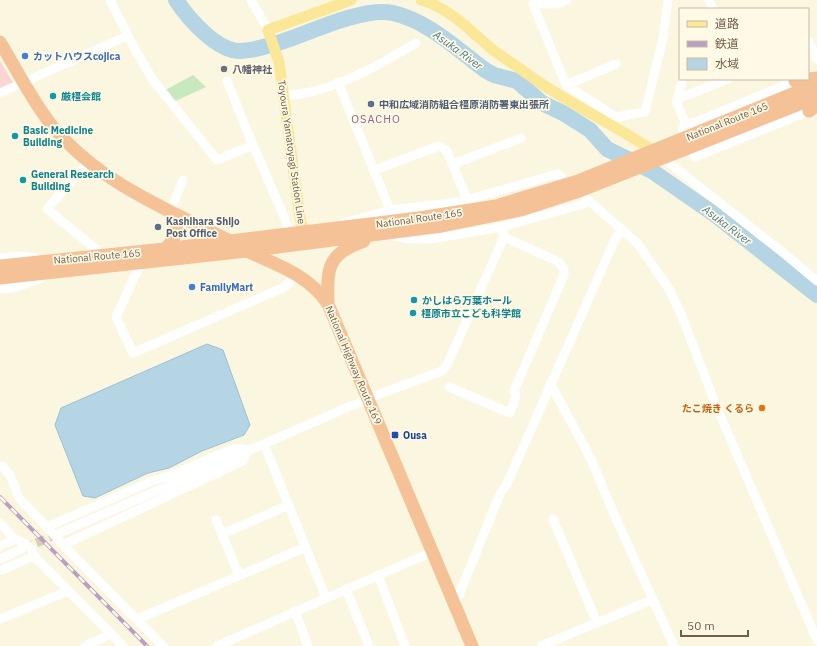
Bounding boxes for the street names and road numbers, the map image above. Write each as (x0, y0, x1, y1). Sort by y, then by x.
street label: Toyoura Yamatoyagi Station Line (275, 79, 308, 225)
street label: National Route 165 (684, 99, 770, 144)
street label: National Route 165 (375, 206, 463, 231)
street label: National Route 165 (53, 246, 141, 267)
street label: National Highway Route 169 (323, 304, 384, 427)

